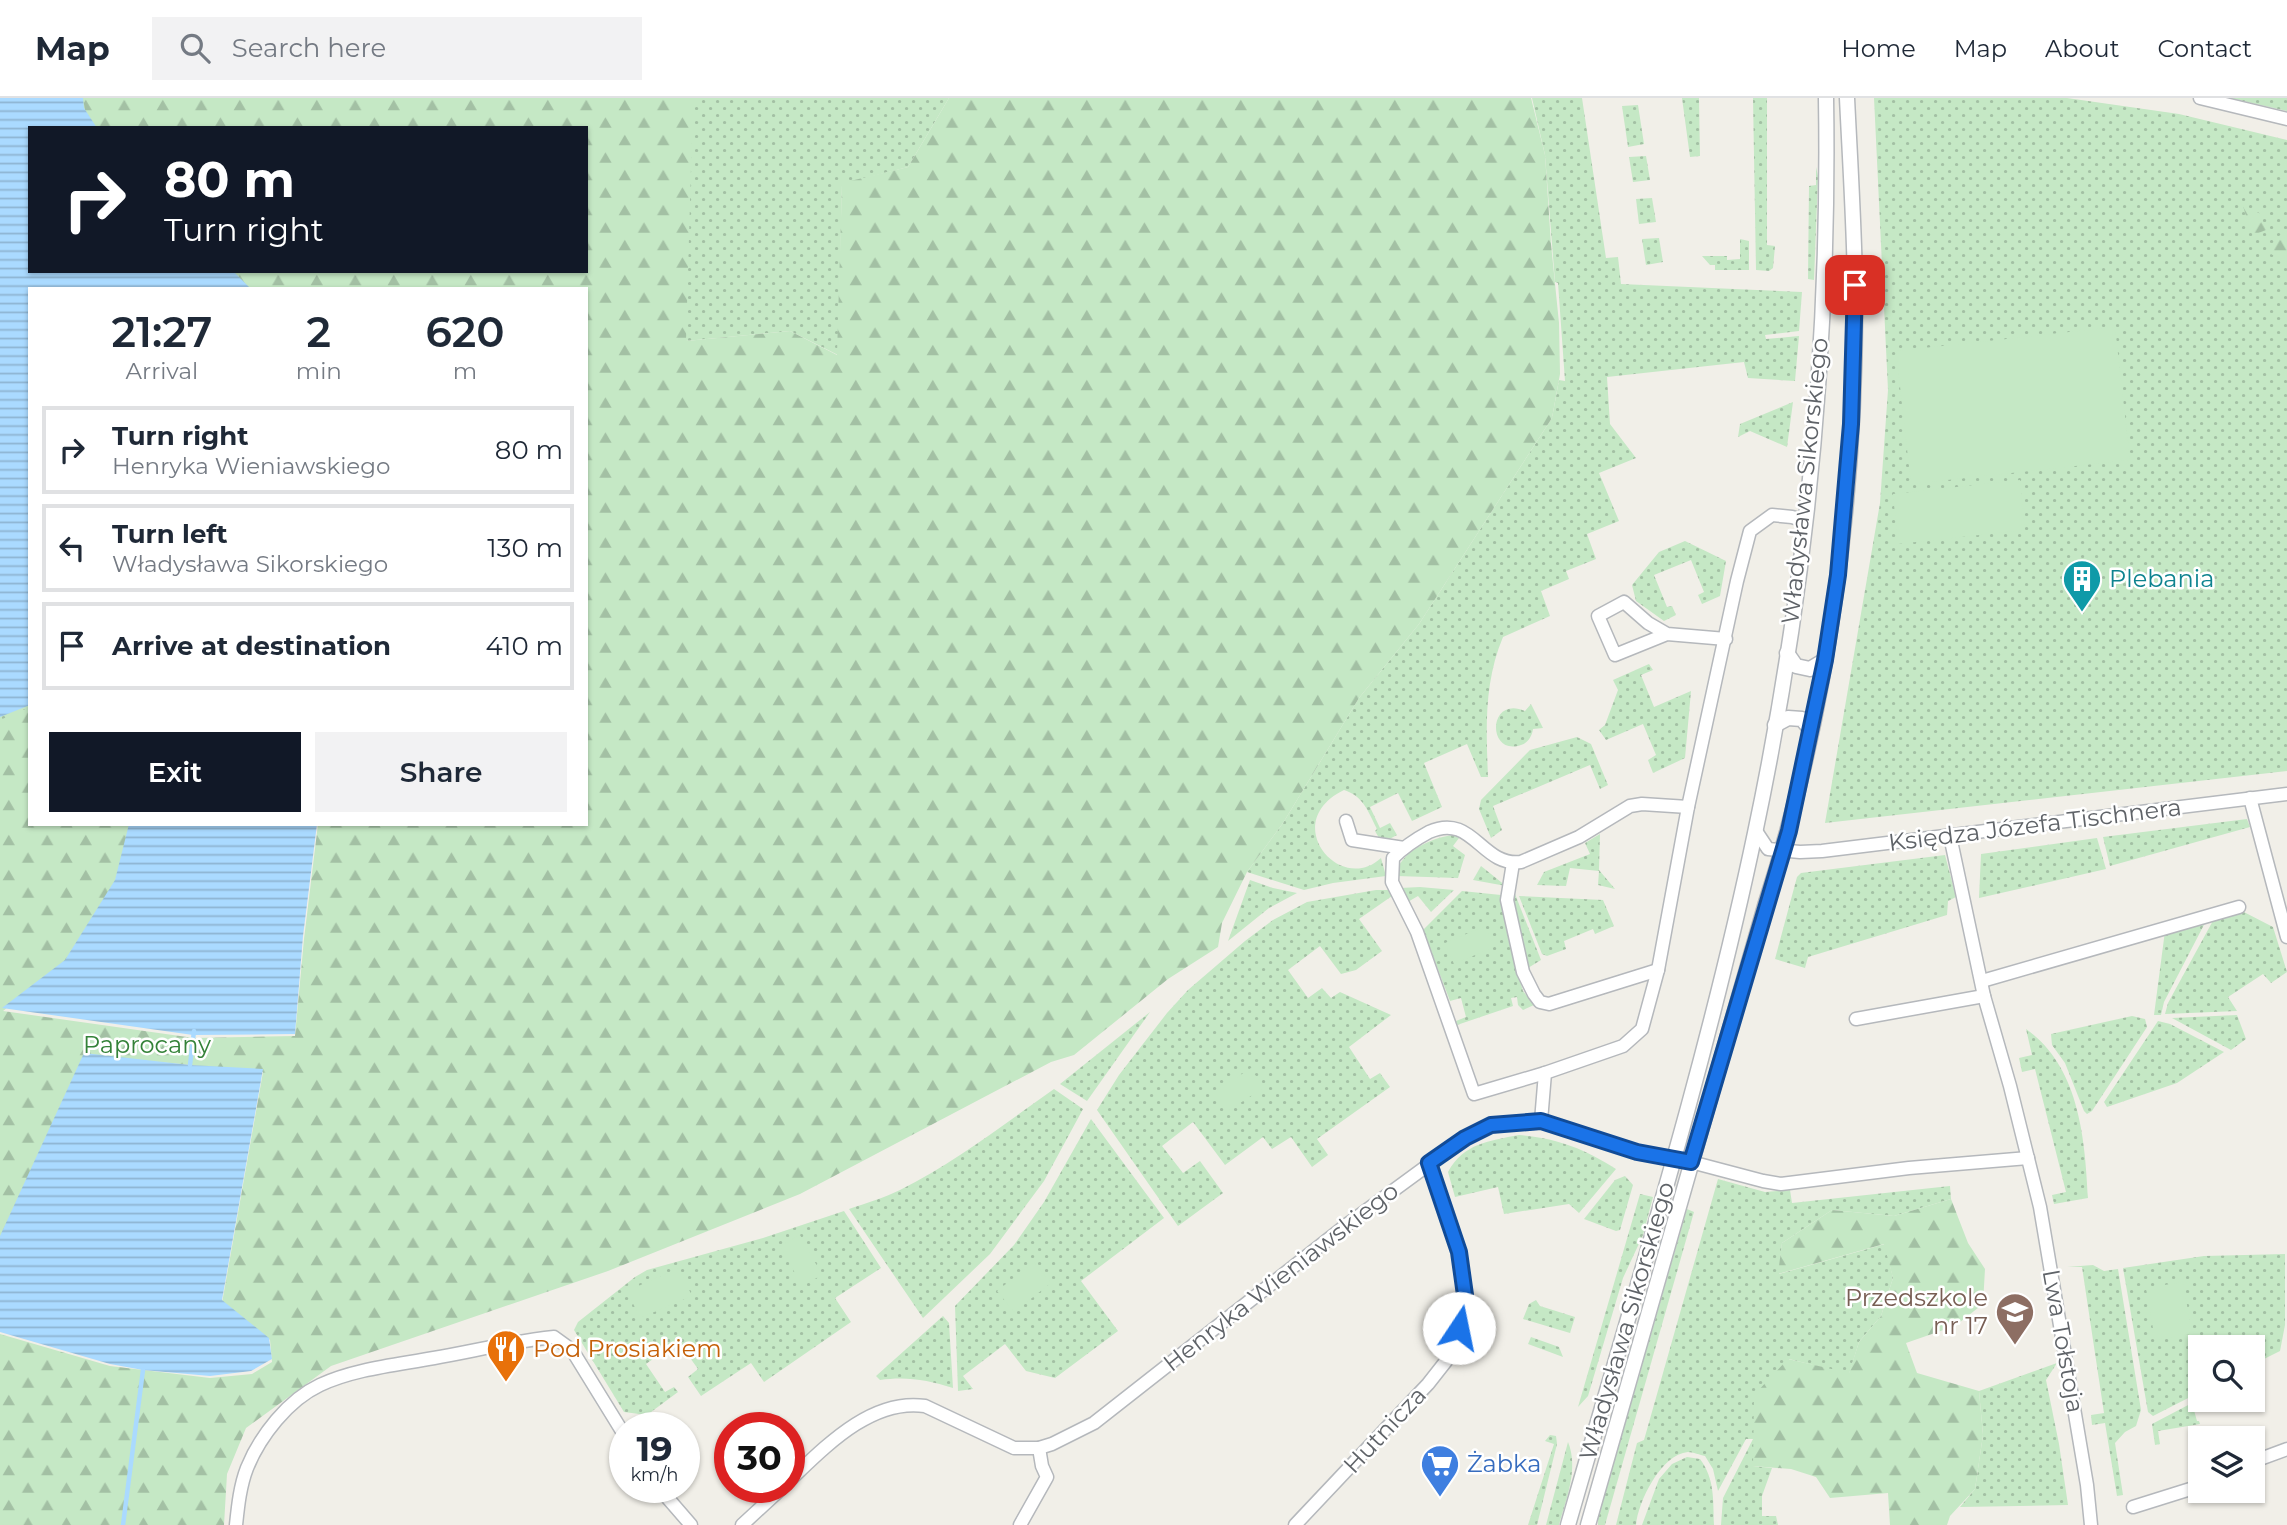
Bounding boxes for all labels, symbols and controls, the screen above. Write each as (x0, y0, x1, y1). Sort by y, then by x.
search box (152, 17, 642, 80)
text: Map (35, 28, 110, 68)
icon: search (176, 29, 214, 67)
text: Search here (232, 32, 386, 64)
text: Home (1841, 34, 1916, 63)
text: Map (1954, 34, 2007, 63)
text: About (2045, 34, 2119, 63)
text: Contact (2157, 34, 2252, 63)
text: 80 m (164, 150, 295, 209)
icon: right (49, 154, 140, 245)
text: Turn right (164, 210, 324, 249)
pin (1825, 255, 1885, 315)
icon: arrive (1836, 266, 1874, 304)
text: 21:27 (112, 306, 212, 358)
text: 2 (307, 306, 331, 358)
text: 620 (425, 306, 504, 358)
street label: Władysława Sikorskiego (1775, 336, 1834, 626)
text: Arrival (126, 357, 198, 385)
text: min (296, 357, 342, 385)
text: m (453, 357, 477, 385)
text: Turn right (112, 420, 248, 452)
icon: right (53, 431, 91, 469)
text: 80 m (495, 434, 563, 466)
text: Henryka Wieniawskiego (112, 452, 390, 480)
text: Turn left (112, 518, 228, 550)
icon: left (53, 529, 91, 567)
text: 130 m (487, 532, 563, 564)
text: Władysława Sikorskiego (112, 550, 388, 578)
building icon: Plebania (2061, 558, 2103, 613)
place label: Plebania (2109, 564, 2214, 593)
icon: arrive (53, 627, 91, 665)
text: Arrive at destination (112, 630, 391, 662)
text: 410 m (485, 630, 563, 662)
button: Exit (49, 732, 301, 812)
button: Share (315, 732, 567, 812)
street label: Księdza Józefa Tischnera (1887, 792, 2183, 857)
park label: Paprocany (83, 1030, 211, 1059)
street label: Henryka Wieniawskiego (1157, 1176, 1404, 1377)
street label: Władysława Sikorskiego (1573, 1178, 1680, 1463)
street label: Lwa Tołstoja (2037, 1267, 2090, 1415)
place label: Przedszkole nr 17 (1845, 1283, 1988, 1340)
position arrow (1422, 1291, 1496, 1365)
school or university icon: Przedszkole nr 17 (1994, 1291, 2036, 1346)
restaurant icon: Pod Prosiakiem (485, 1328, 527, 1383)
place label: Pod Prosiakiem (533, 1334, 722, 1363)
map controls (2188, 1335, 2265, 1503)
button: search (2188, 1335, 2265, 1412)
street label: Hutnicza (1337, 1380, 1432, 1479)
speed limit sign: 30 (714, 1412, 805, 1503)
button: layers (2188, 1426, 2265, 1503)
text: 19 (636, 1427, 673, 1470)
supermarket icon: Żabka (1419, 1443, 1461, 1498)
place label: Żabka (1467, 1449, 1541, 1478)
text: km/h (630, 1464, 679, 1486)

